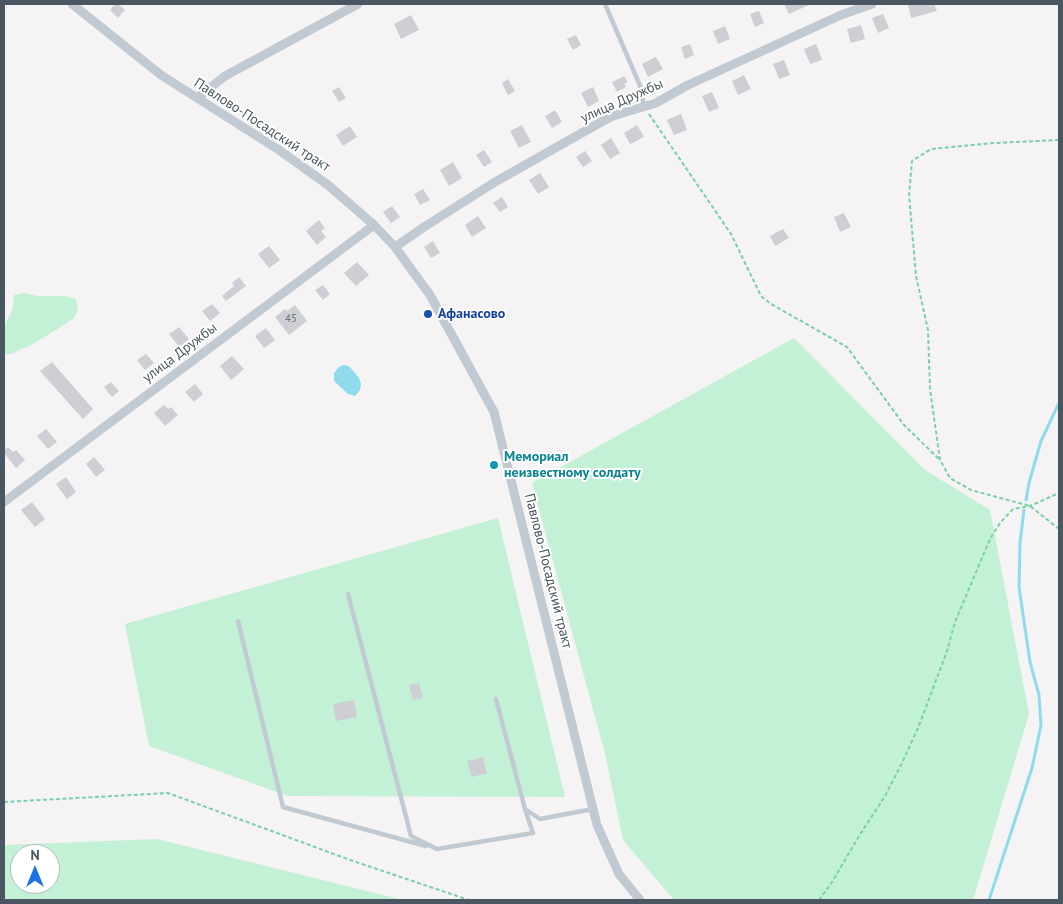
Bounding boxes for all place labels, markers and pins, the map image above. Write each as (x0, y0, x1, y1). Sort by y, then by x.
place label: Афанасово (438, 306, 505, 322)
marker: Афанасово (422, 308, 434, 320)
place label: Мемориал неизвестному солдату (504, 449, 641, 482)
marker: Мемориал неизвестному солдату (488, 459, 500, 471)

